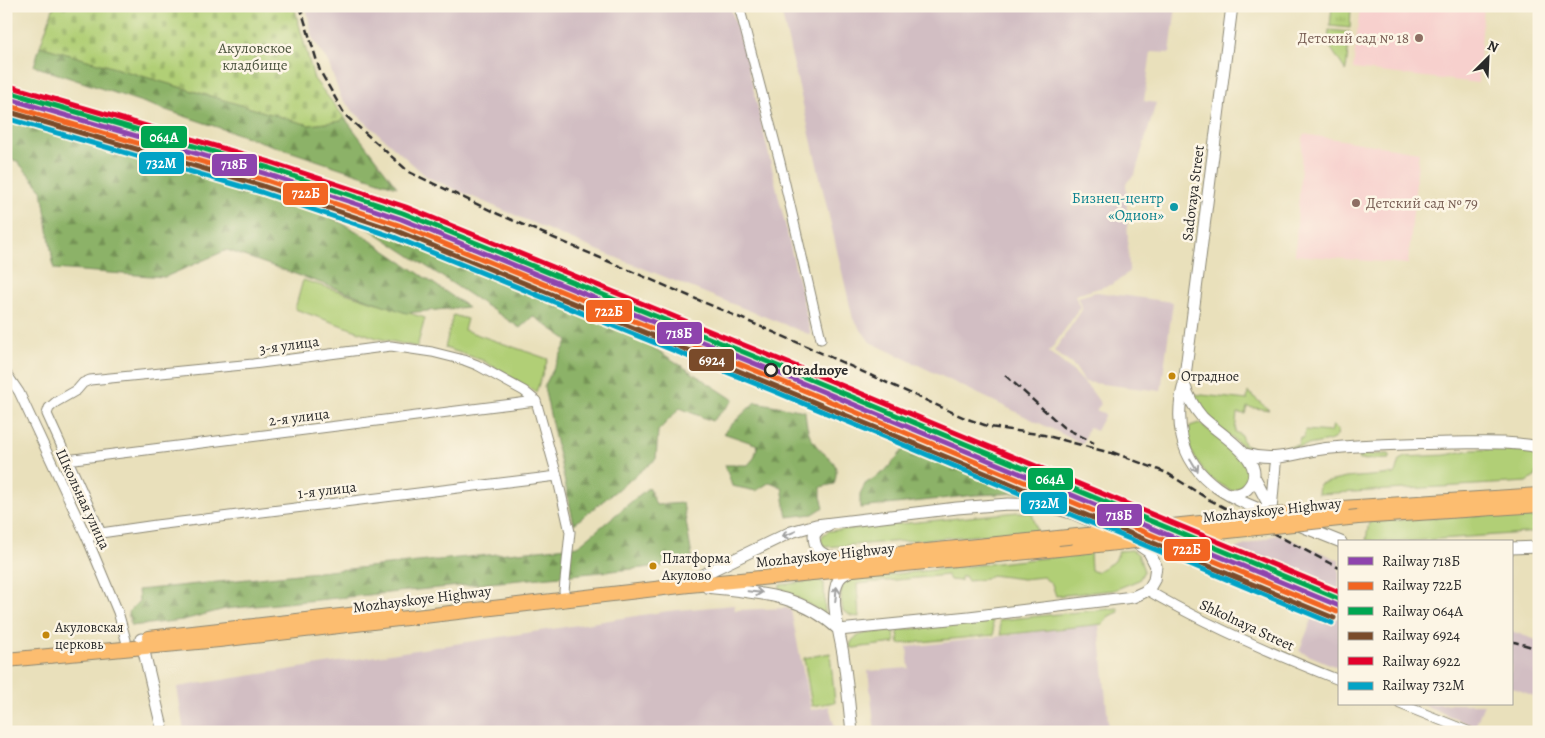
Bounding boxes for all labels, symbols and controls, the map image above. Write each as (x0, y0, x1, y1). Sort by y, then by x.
place label: Детский сад № 18 (1298, 28, 1409, 48)
marker: Детский сад № 18 (1413, 32, 1425, 44)
north arrow (1462, 32, 1512, 82)
text: N (1485, 36, 1502, 57)
park label: Акуловское кладбище (217, 38, 292, 75)
line badge: 064А (140, 125, 188, 149)
text: 064А (150, 128, 179, 147)
street label: Sadovaya Street (1177, 144, 1209, 242)
line badge: 732М (138, 151, 185, 175)
line badge: 718Б (211, 153, 258, 177)
text: 732М (146, 154, 176, 173)
text: 718Б (221, 155, 247, 174)
line badge: 722Б (282, 182, 329, 206)
text: 722Б (292, 184, 320, 203)
place label: Бизнец-центр «Одион» (1072, 188, 1165, 225)
place label: Детский сад № 79 (1366, 193, 1478, 213)
marker: Детский сад № 79 (1350, 197, 1362, 209)
marker: Бизнец-центр «Одион» (1168, 201, 1180, 213)
line badge: 722Б (585, 299, 633, 323)
text: 722Б (595, 302, 623, 321)
line badge: 718Б (656, 321, 703, 345)
text: 718Б (666, 324, 692, 343)
street label: 3-я улица (258, 331, 320, 359)
line badge: 6924 (688, 348, 735, 372)
text: 6924 (699, 351, 726, 370)
place label: Otradnoye (782, 360, 848, 380)
marker: Otradnoye (764, 363, 778, 377)
place label: Отрадное (1181, 367, 1239, 386)
marker: Отрадное (1167, 371, 1177, 381)
street label: 2-я улица (267, 403, 331, 431)
street label: Школьная улица (51, 445, 115, 553)
one-way arrow (1189, 457, 1199, 471)
line badge: 064А (1027, 467, 1074, 491)
text: 064А (1036, 470, 1065, 489)
street label: 1-я улица (296, 476, 358, 504)
line badge: 732М (1020, 491, 1068, 515)
street label: Mozhayskoye Highway (1202, 493, 1343, 527)
text: 732М (1029, 494, 1059, 513)
line badge: 718Б (1096, 503, 1143, 527)
text: 718Б (1106, 506, 1132, 525)
one-way arrow (782, 529, 797, 539)
street label: Mozhayskoye Highway (755, 538, 896, 572)
line badge: 722Б (1163, 538, 1211, 562)
text: 722Б (1173, 540, 1201, 559)
legend (1338, 540, 1512, 706)
place label: Платформа Акулово (661, 549, 731, 585)
text: Railway 718Б (1382, 551, 1460, 571)
marker: Платформа Акулово (648, 561, 658, 571)
text: Railway 722Б (1382, 575, 1462, 595)
street label: Mozhayskoye Highway (352, 581, 493, 617)
one-way arrow (831, 586, 841, 602)
one-way arrow (747, 587, 763, 597)
street label: Shkolnaya Street (1196, 594, 1298, 656)
text: Railway 064А (1382, 601, 1463, 621)
place label: Акуловская церковь (54, 618, 124, 654)
text: Railway 6924 (1382, 625, 1460, 645)
marker: Акуловская церковь (41, 630, 51, 640)
text: Railway 6922 (1382, 651, 1460, 671)
text: Railway 732М (1382, 675, 1465, 695)

